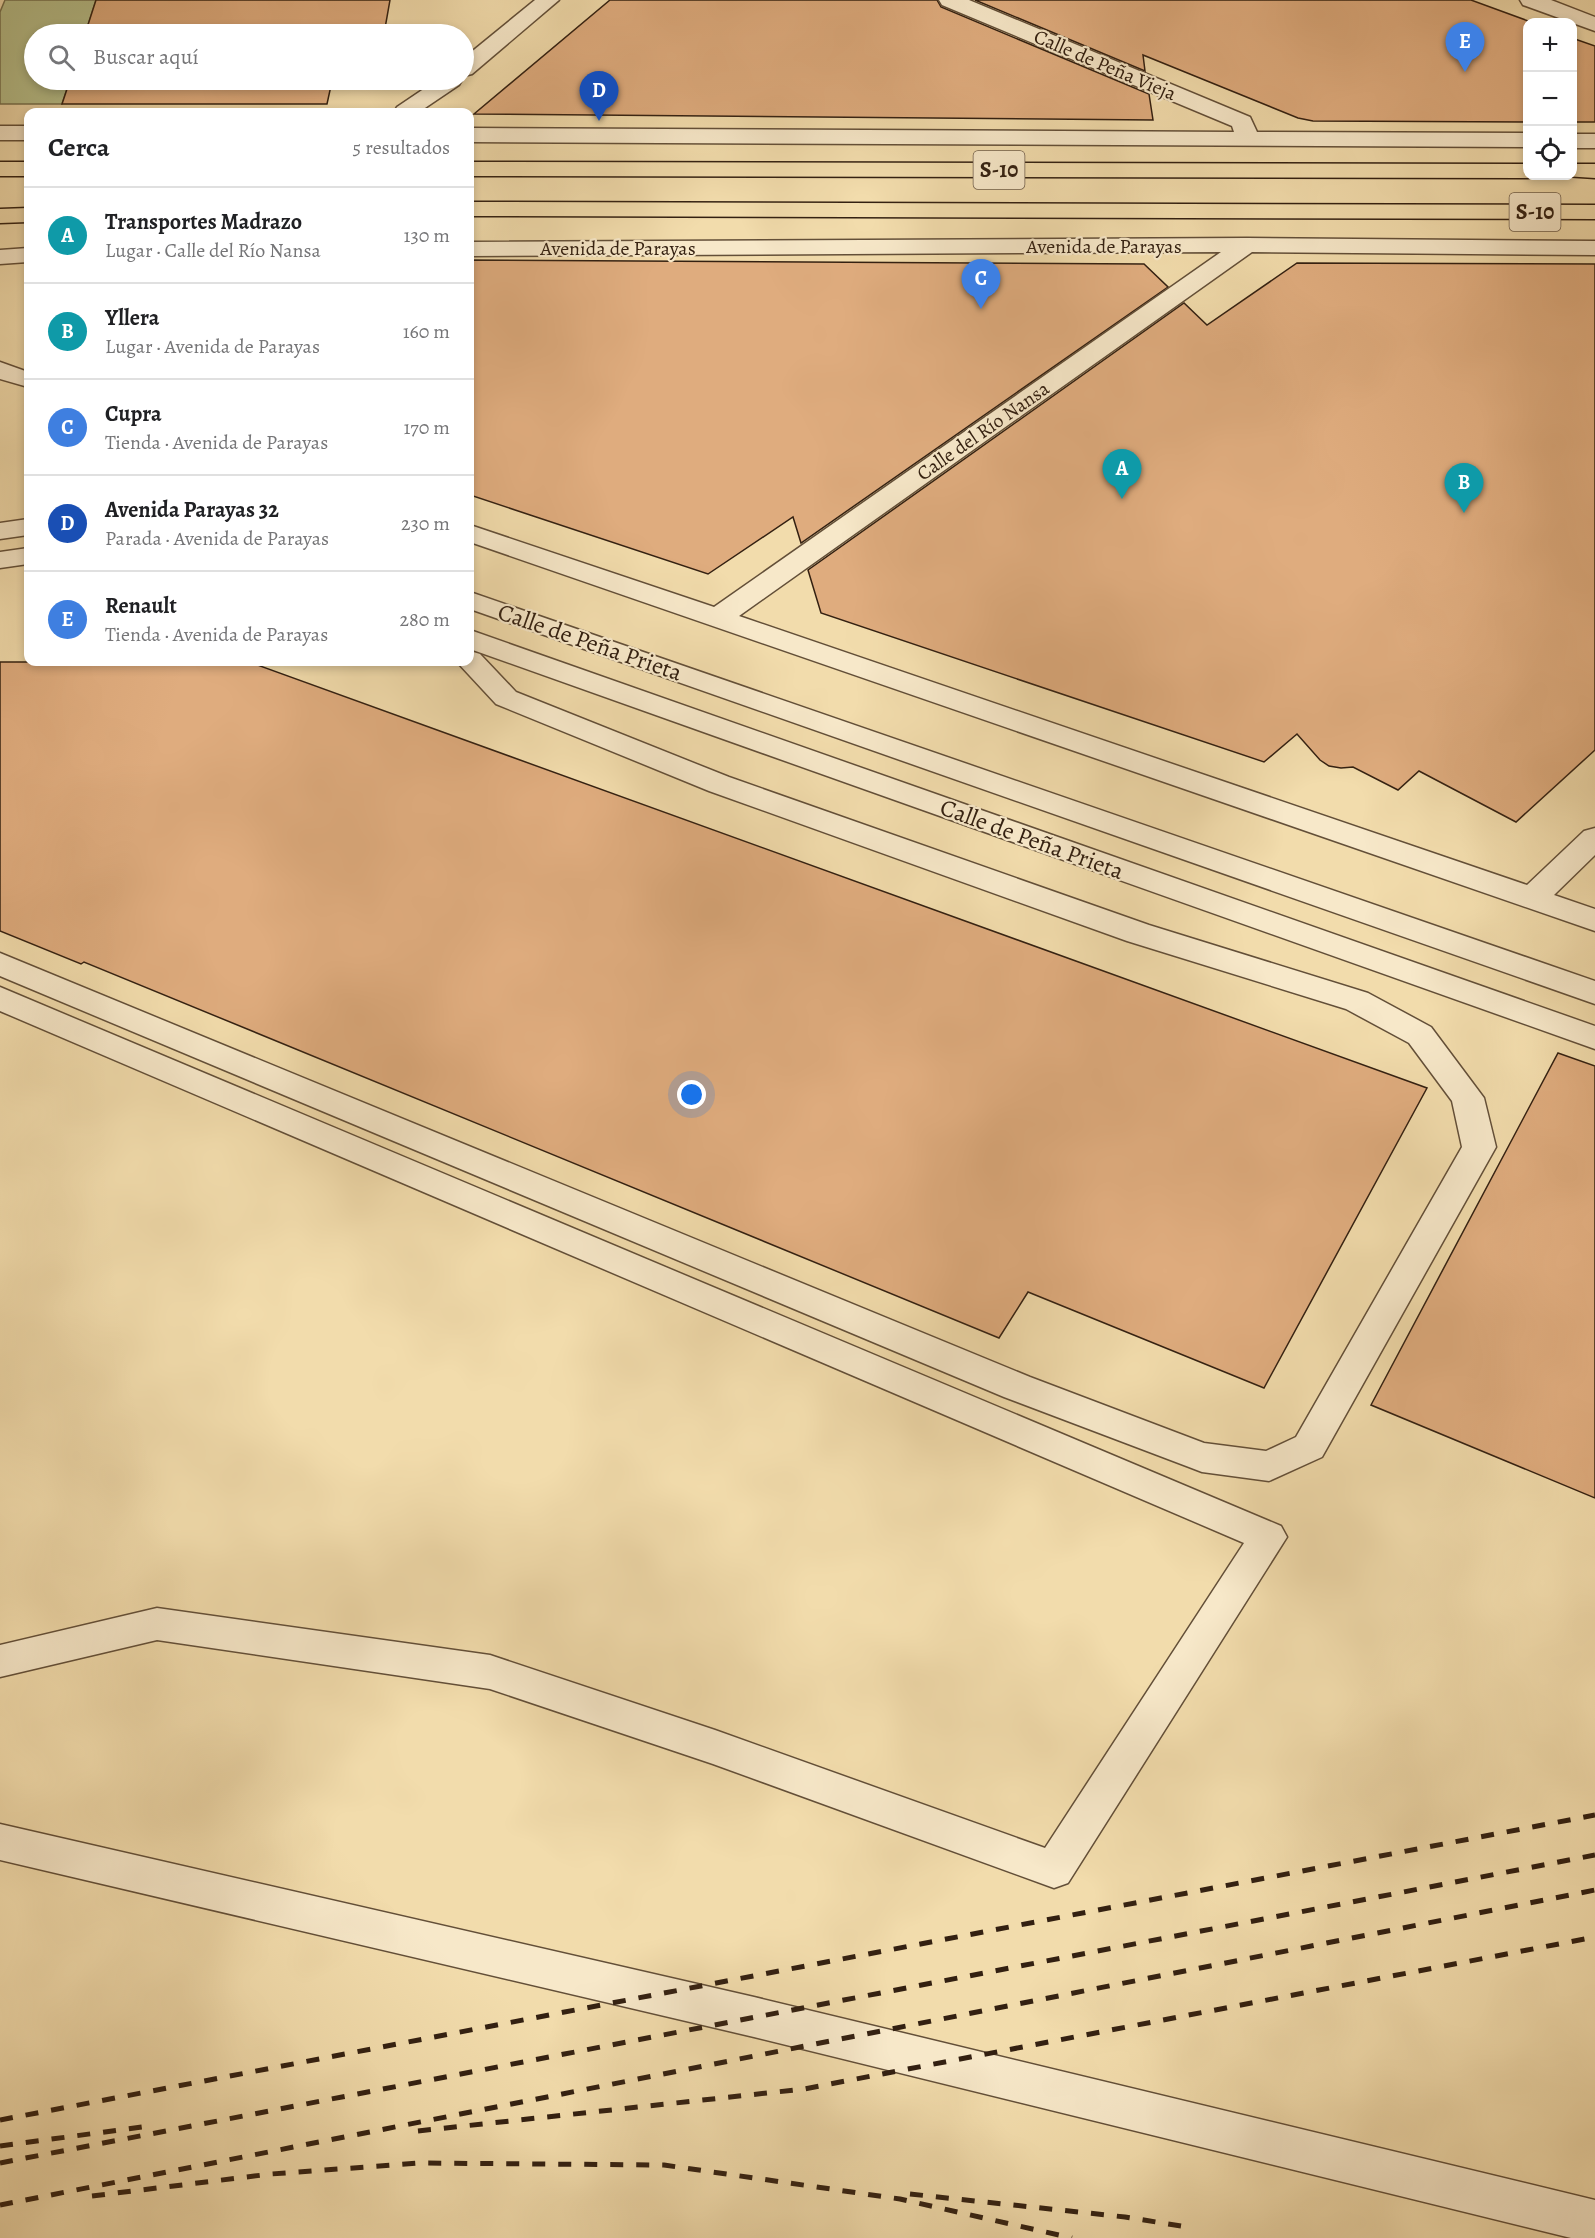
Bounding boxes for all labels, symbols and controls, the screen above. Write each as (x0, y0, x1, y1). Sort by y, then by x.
map controls (1523, 18, 1577, 180)
button: + (1523, 18, 1577, 72)
pin: E (1446, 22, 1484, 72)
street label: Calle de Peña Vieja (1030, 23, 1181, 107)
search box (24, 24, 474, 90)
icon: search (45, 41, 78, 74)
text: Buscar aquí (93, 42, 199, 72)
pin: D (580, 72, 618, 121)
button: − (1523, 72, 1577, 126)
button: locate (1523, 126, 1577, 180)
text: Cerca (48, 130, 110, 165)
text: 5 resultados (353, 134, 450, 161)
road number: S-10 (974, 151, 1024, 189)
road number: S-10 (1510, 193, 1561, 231)
text: Transportes Madrazo (105, 207, 302, 237)
text: A (61, 222, 74, 249)
text: 130 m (404, 222, 450, 249)
street label: Avenida de Parayas (1025, 233, 1182, 260)
street label: Avenida de Parayas (539, 235, 696, 262)
text: Lugar · Calle del Río Nansa (105, 237, 321, 264)
pin: C (962, 260, 1000, 309)
text: Yllera (105, 303, 159, 333)
text: B (61, 318, 74, 345)
text: 160 m (403, 318, 450, 345)
text: Lugar · Avenida de Parayas (105, 333, 320, 360)
street label: Calle del Río Nansa (911, 375, 1055, 487)
text: Cupra (105, 399, 162, 429)
text: C (61, 414, 74, 441)
text: 170 m (404, 414, 450, 441)
text: Tienda · Avenida de Parayas (105, 429, 328, 456)
pin: A (1102, 450, 1142, 499)
pin: B (1444, 464, 1484, 513)
text: Avenida Parayas 32 (105, 495, 279, 525)
text: D (61, 510, 74, 537)
text: 230 m (401, 510, 450, 537)
text: Parada · Avenida de Parayas (105, 525, 329, 552)
text: Renault (105, 591, 177, 621)
street label: Calle de Peña Prieta (494, 595, 687, 689)
text: E (62, 606, 73, 633)
text: 280 m (400, 606, 450, 633)
text: Tienda · Avenida de Parayas (105, 621, 328, 648)
street label: Calle de Peña Prieta (936, 791, 1129, 887)
your location (677, 1080, 706, 1109)

